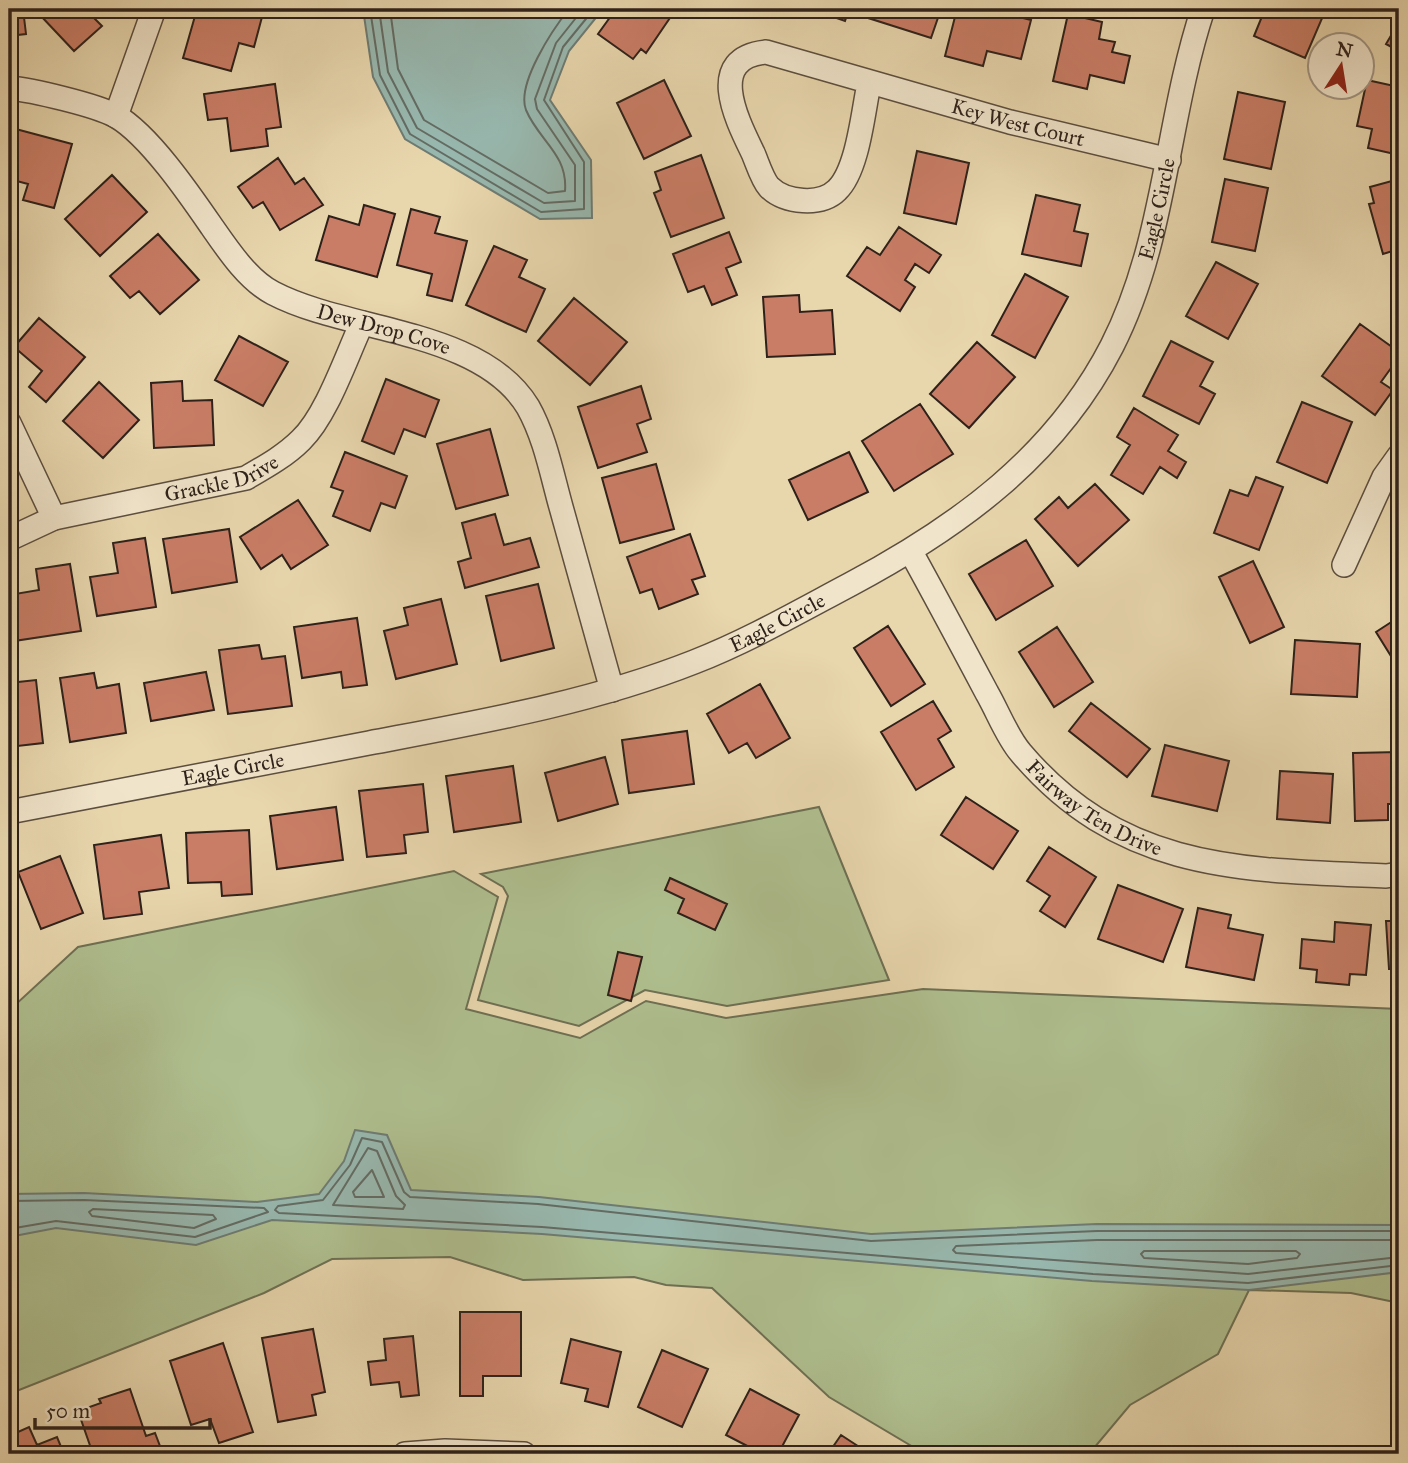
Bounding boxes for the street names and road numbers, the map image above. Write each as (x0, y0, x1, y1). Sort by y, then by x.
street label: Key West Court (948, 93, 1088, 152)
street label: Eagle Circle (1133, 156, 1181, 263)
street label: Dew Drop Cove (314, 298, 454, 360)
street label: Grackle Drive (162, 449, 284, 508)
street label: Eagle Circle (725, 587, 830, 658)
street label: Eagle Circle (180, 746, 287, 792)
street label: Fairway Ten Drive (1021, 754, 1165, 862)

